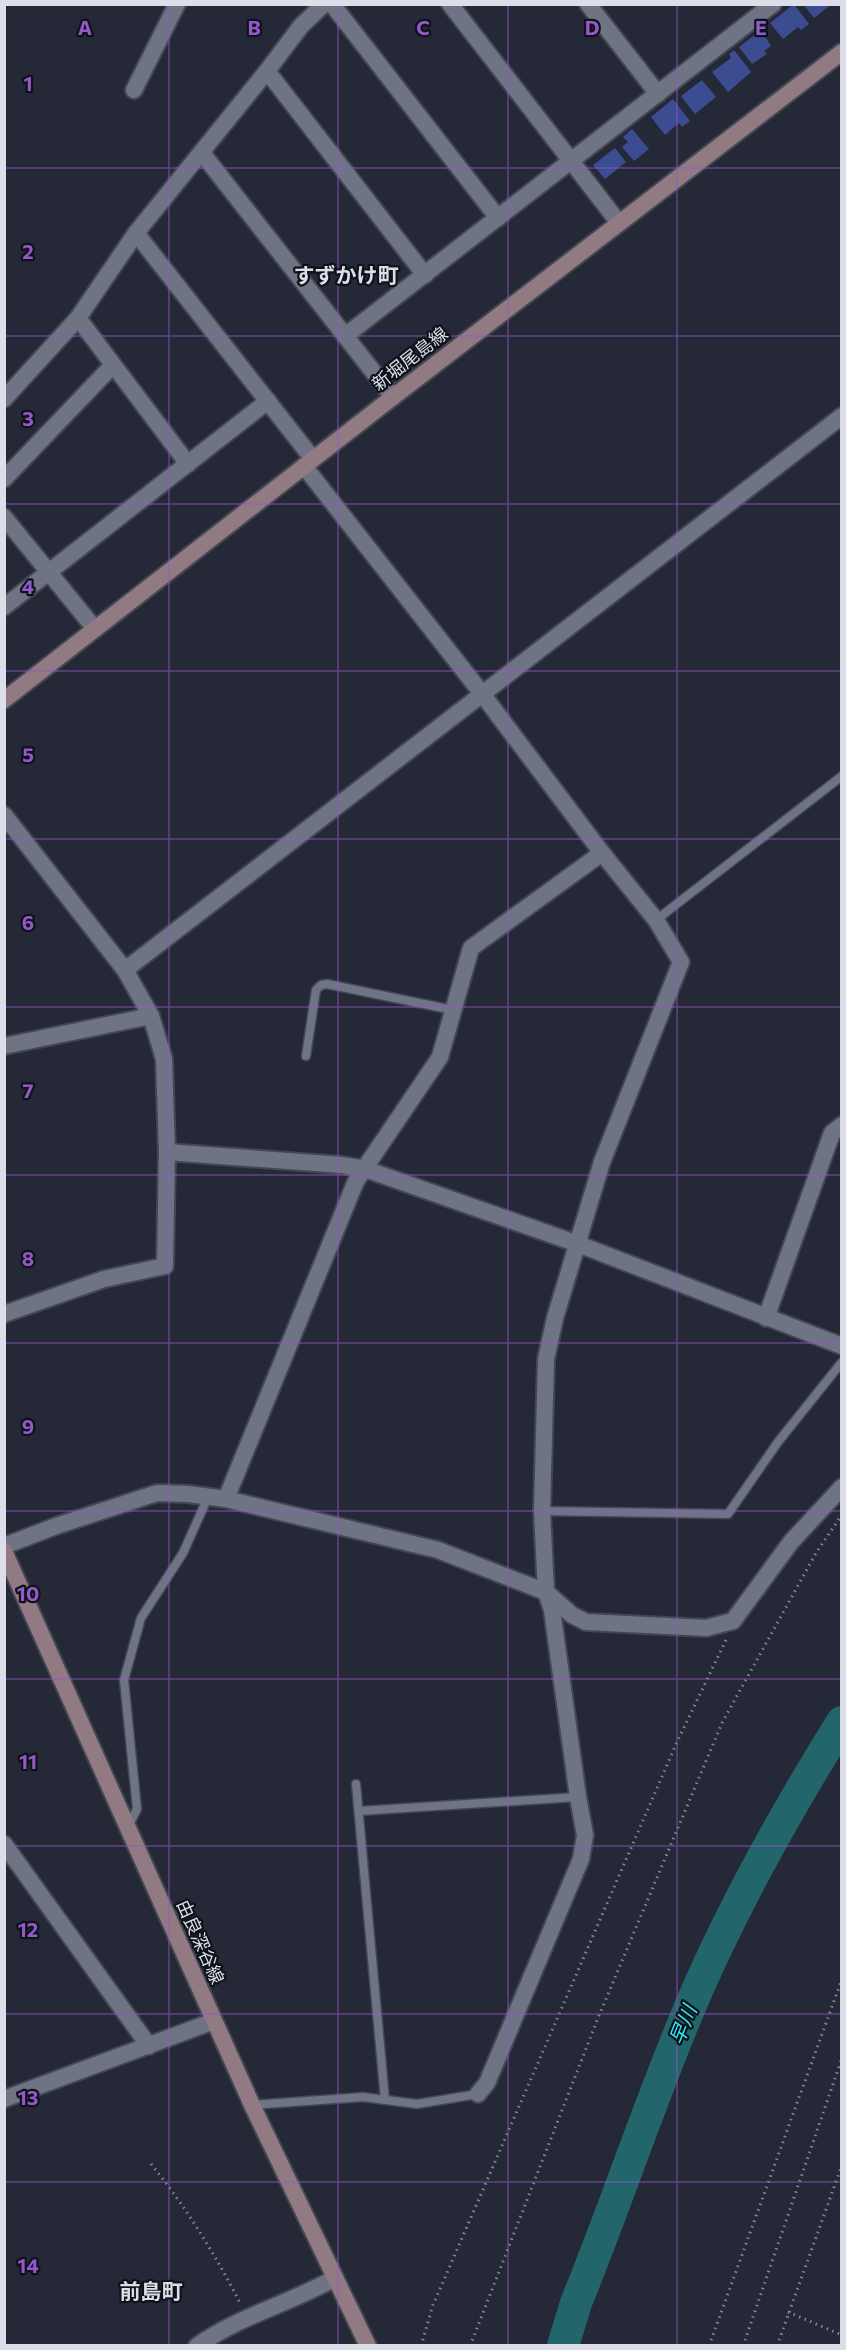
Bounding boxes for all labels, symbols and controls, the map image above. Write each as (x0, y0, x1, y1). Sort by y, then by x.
text: A (78, 15, 92, 39)
text: B (247, 15, 261, 39)
text: C (416, 15, 430, 39)
text: D (585, 15, 599, 39)
text: E (755, 15, 767, 39)
text: 1 (23, 71, 33, 95)
text: 2 (22, 239, 34, 263)
district label: すずかけ町 (294, 262, 399, 287)
street label: 新堀尾島線 (367, 322, 452, 395)
text: 3 (22, 406, 34, 430)
text: 4 (22, 574, 34, 598)
text: 5 (22, 742, 34, 766)
text: 6 (22, 910, 34, 934)
text: 7 (23, 1078, 34, 1102)
text: 8 (22, 1246, 34, 1270)
text: 9 (22, 1414, 34, 1438)
text: 10 (17, 1581, 39, 1605)
text: 11 (19, 1749, 37, 1773)
street label: 由良深谷線 (173, 1896, 229, 1987)
text: 12 (18, 1917, 38, 1941)
water label: 早川 (663, 2000, 701, 2048)
text: 13 (18, 2085, 38, 2109)
text: 14 (17, 2253, 39, 2277)
district label: 前島町 (120, 2278, 183, 2303)

